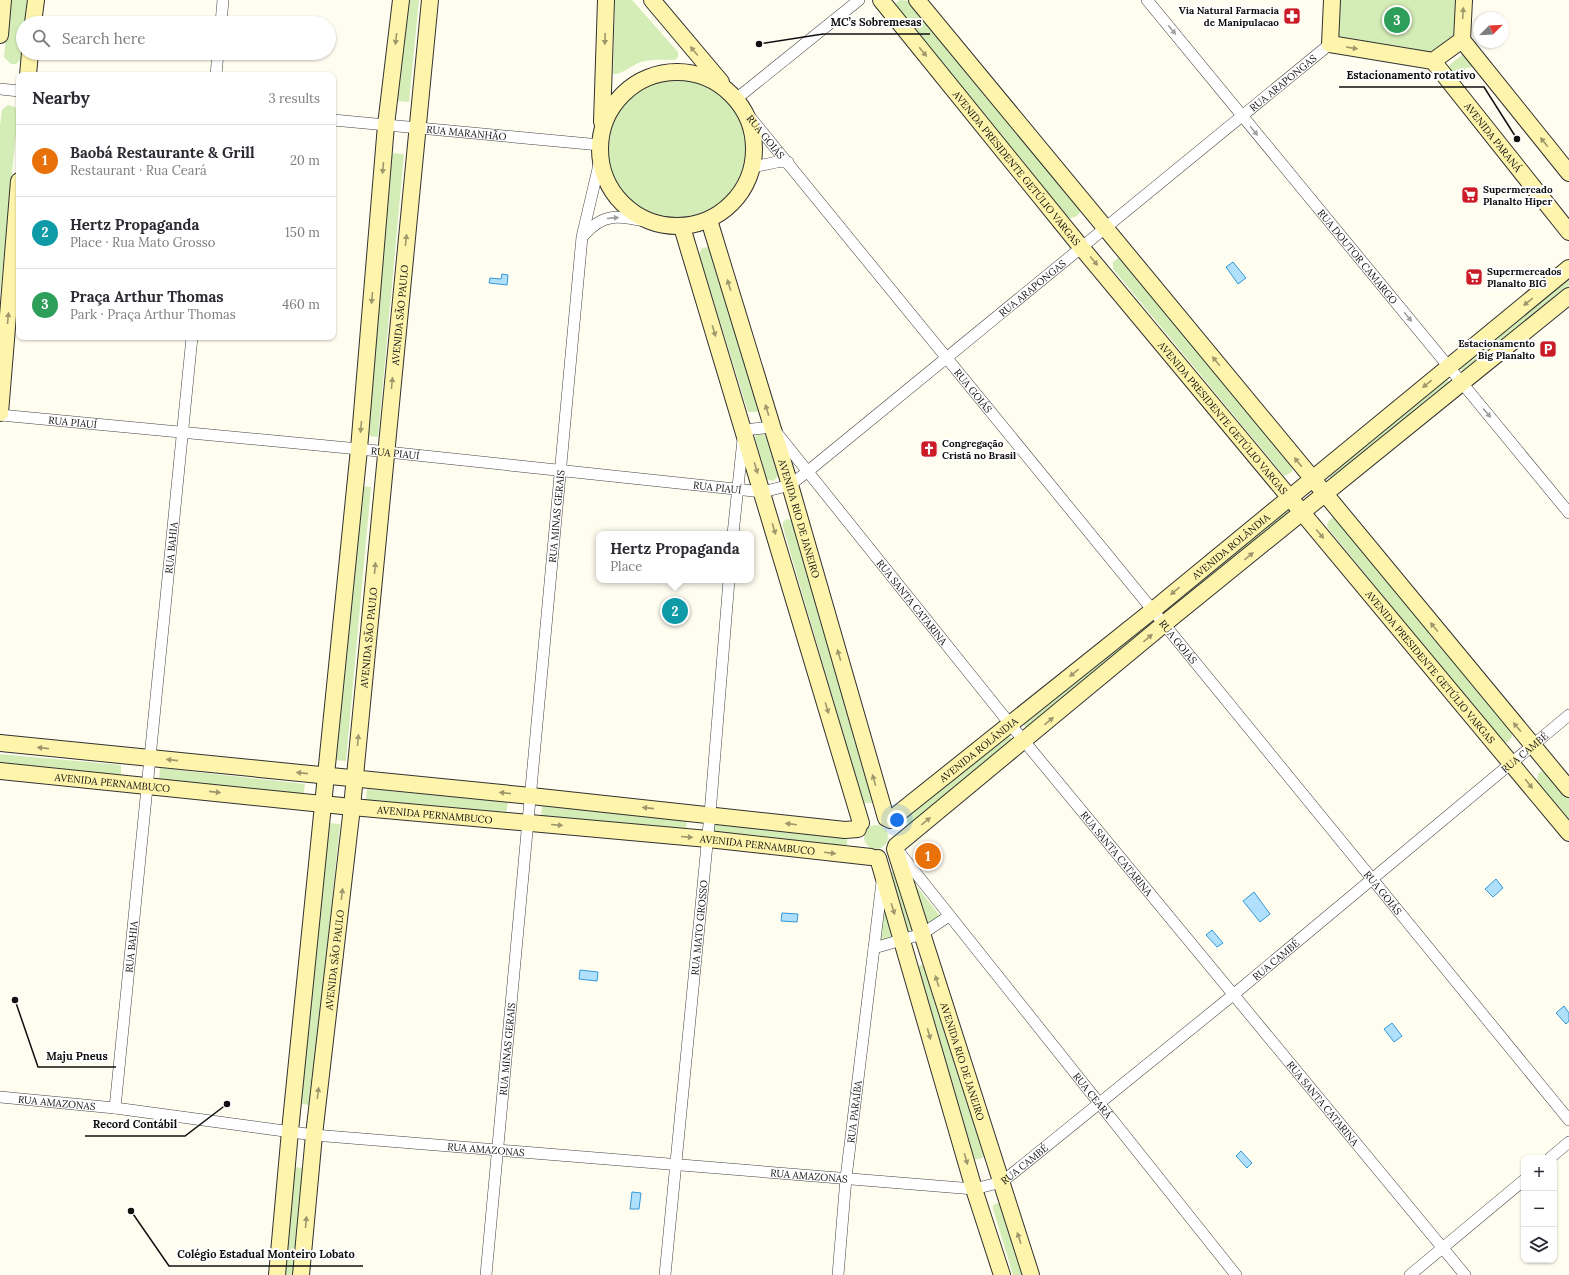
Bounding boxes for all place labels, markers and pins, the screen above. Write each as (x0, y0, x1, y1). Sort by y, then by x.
place label: Via Natural Farmacia de Manipulacao (1179, 4, 1280, 29)
pin: 3 (1384, 5, 1410, 35)
pharmacy icon: Via Natural Farmacia de Manipulacao (1282, 6, 1302, 26)
callout: MC’s Sobremesas (823, 11, 930, 34)
callout: Estacionamento rotativo (1339, 64, 1484, 87)
place label: Supermercado Planalto Hiper (1483, 183, 1553, 208)
supermarket icon: Supermercado Planalto Hiper (1460, 185, 1480, 205)
place label: Supermercados Planalto BIG (1487, 265, 1562, 290)
supermarket icon: Supermercados Planalto BIG (1464, 267, 1484, 287)
place label: Estacionamento Big Planalto (1458, 337, 1535, 362)
parking icon: Estacionamento Big Planalto (1538, 339, 1558, 359)
place label: Congregação Cristã no Brasil (942, 437, 1016, 462)
church icon: Congregação Cristã no Brasil (919, 439, 939, 459)
pin: 2 (662, 596, 688, 626)
pin: 1 (915, 841, 941, 871)
callout: Maju Pneus (38, 1044, 116, 1067)
callout: Record Contábil (85, 1113, 185, 1136)
callout: Colégio Estadual Monteiro Lobato (169, 1243, 363, 1266)

